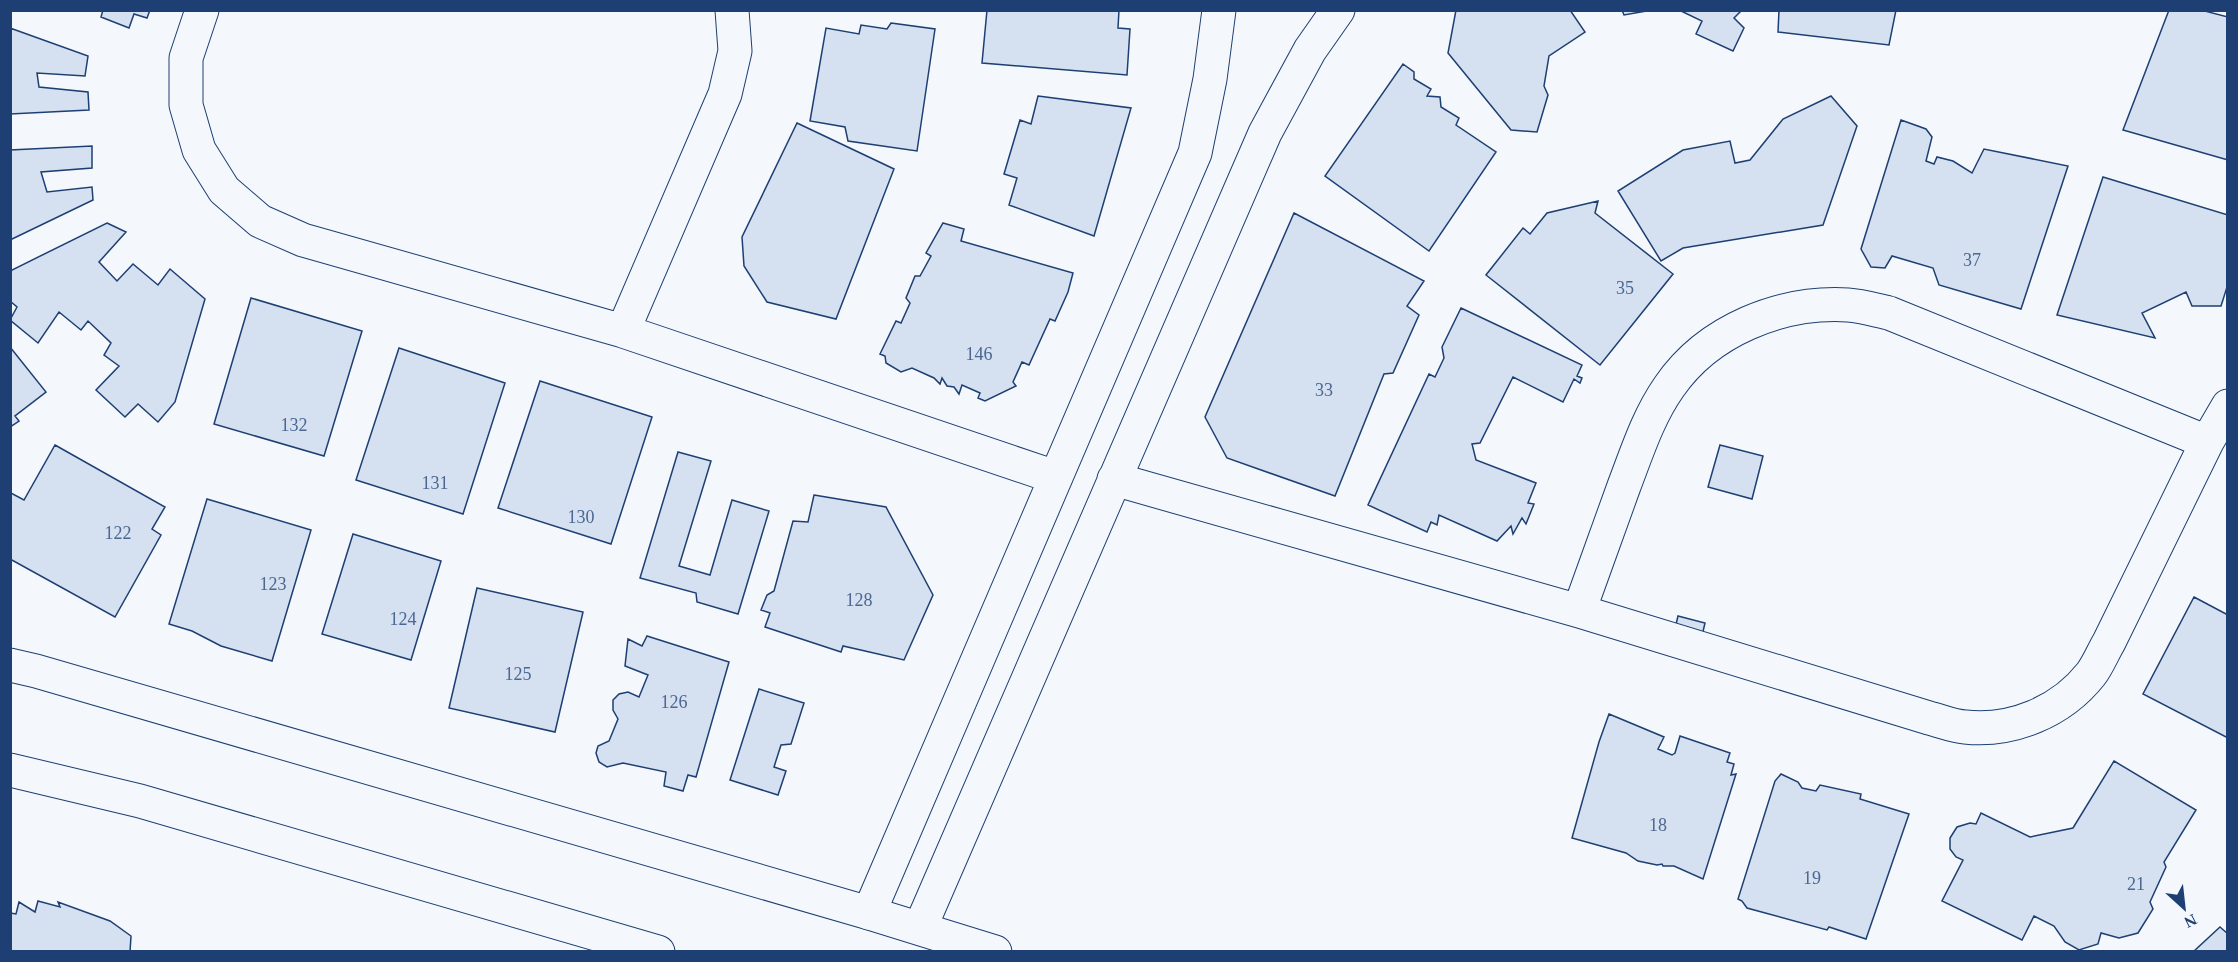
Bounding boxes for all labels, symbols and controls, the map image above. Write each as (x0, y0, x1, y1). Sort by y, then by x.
house number: 37 (1963, 250, 1981, 270)
house number: 35 (1616, 278, 1634, 298)
house number: 146 (966, 344, 993, 364)
house number: 33 (1315, 380, 1333, 400)
house number: 132 (281, 415, 308, 435)
house number: 131 (422, 473, 449, 493)
house number: 130 (568, 507, 595, 527)
house number: 122 (105, 523, 132, 543)
house number: 123 (260, 574, 287, 594)
house number: 128 (846, 590, 873, 610)
house number: 124 (390, 609, 417, 629)
house number: 125 (505, 664, 532, 684)
house number: 126 (661, 692, 688, 712)
house number: 18 (1649, 815, 1667, 835)
house number: 19 (1803, 868, 1821, 888)
house number: 21 (2127, 874, 2145, 894)
north arrow (2154, 878, 2214, 938)
text: N (2181, 911, 2200, 931)

